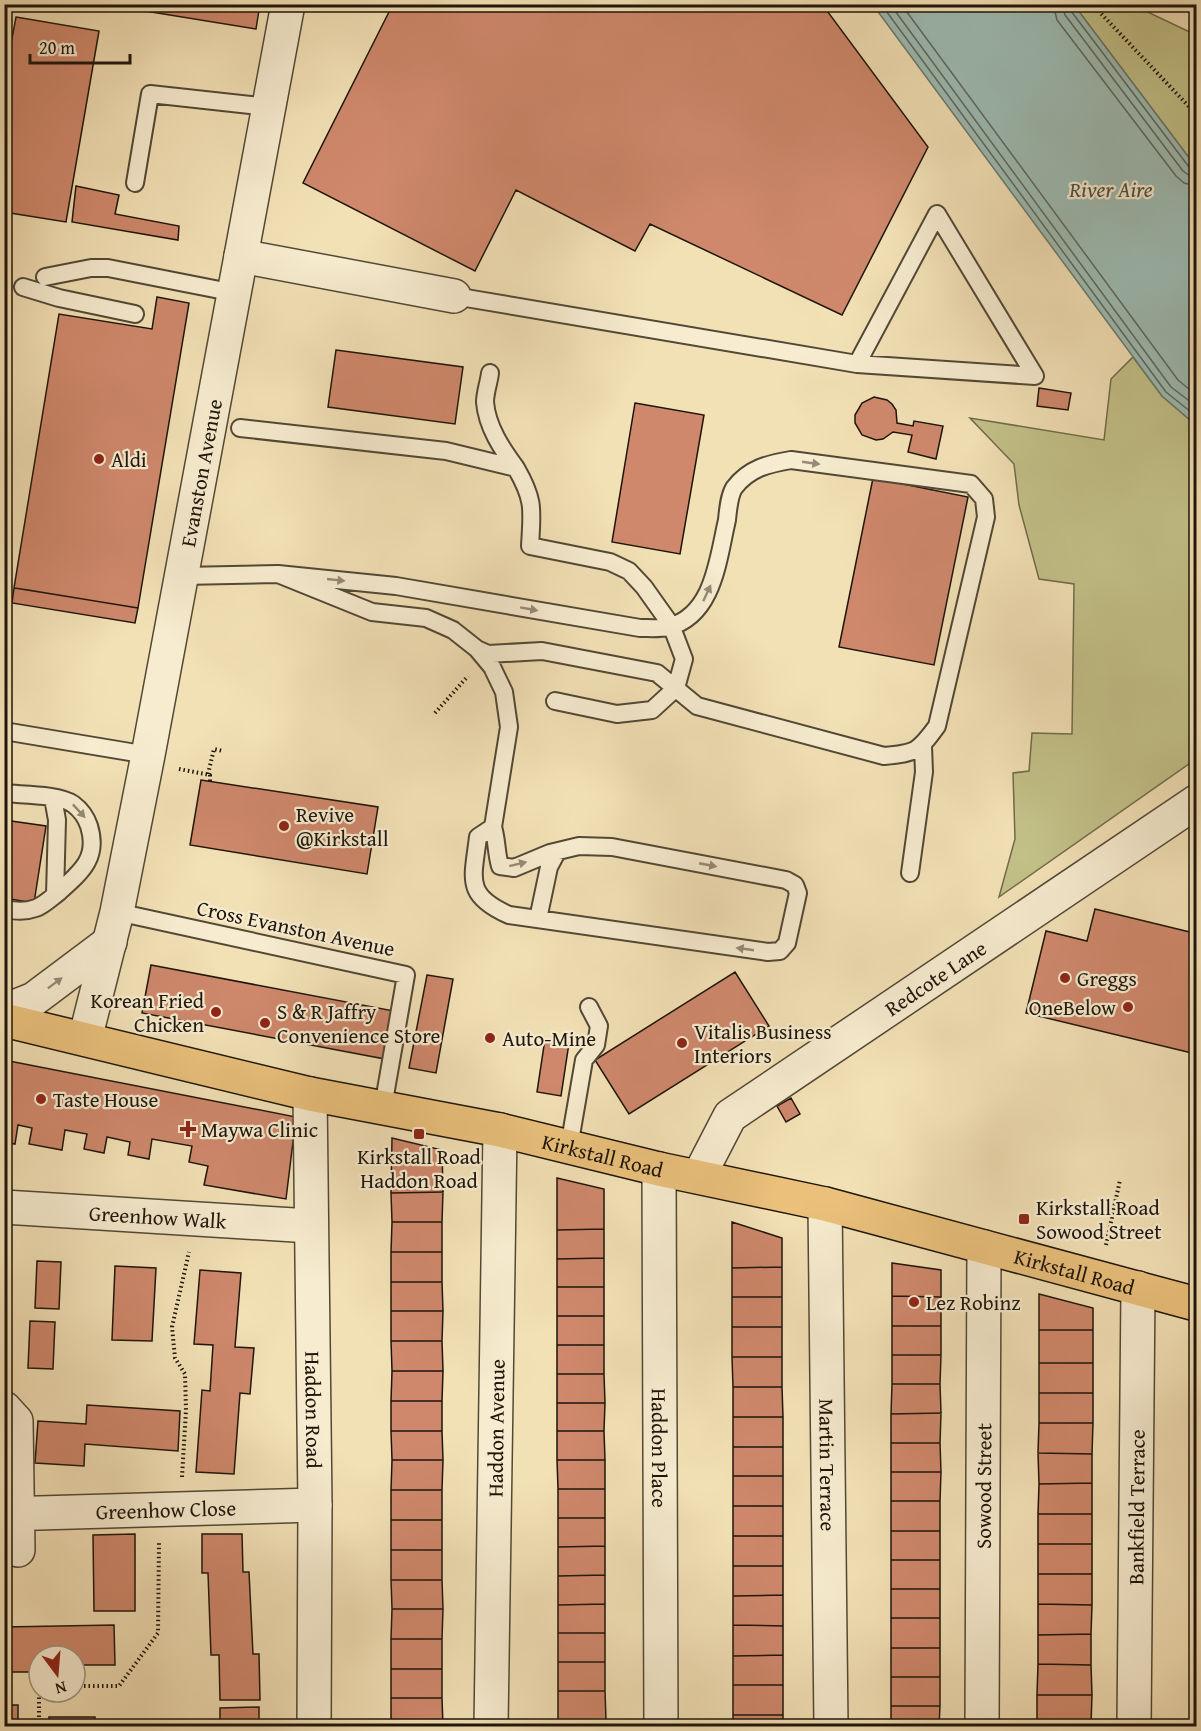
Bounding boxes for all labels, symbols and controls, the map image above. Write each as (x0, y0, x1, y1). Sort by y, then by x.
scale bar (30, 27, 130, 65)
text: 20 m (39, 34, 75, 61)
water label: River Aire (1068, 173, 1153, 205)
street label: Evanston Avenue (172, 396, 230, 549)
place label: Aldi (111, 444, 147, 475)
marker: Aldi (92, 452, 106, 466)
one-way arrow (802, 458, 821, 468)
one-way arrow (327, 575, 346, 585)
one-way arrow (702, 584, 711, 601)
one-way arrow (520, 604, 539, 613)
place label: Revive @Kirkstall (296, 799, 389, 854)
one-way arrow (72, 804, 86, 819)
marker: Revive @Kirkstall (277, 819, 291, 833)
one-way arrow (509, 859, 527, 869)
one-way arrow (699, 861, 718, 870)
street label: Cross Evanston Avenue (194, 892, 398, 964)
street label: Redcote Lane (878, 932, 992, 1023)
one-way arrow (736, 945, 755, 954)
place label: Greggs (1077, 963, 1137, 994)
marker: Greggs (1058, 971, 1072, 985)
one-way arrow (47, 977, 63, 989)
place label: Korean Fried Chicken (90, 985, 205, 1040)
place label: OneBelow (1029, 992, 1116, 1023)
place label: S & R Jaffry Convenience Store (277, 996, 441, 1051)
marker: OneBelow (1121, 1000, 1135, 1014)
marker: Korean Fried Chicken (209, 1005, 223, 1019)
marker: S & R Jaffry Convenience Store (258, 1016, 272, 1030)
place label: Vitalis Business Interiors (694, 1016, 832, 1071)
place label: Auto-Mine (502, 1023, 596, 1054)
marker: Auto-Mine (483, 1031, 497, 1045)
marker: Vitalis Business Interiors (675, 1036, 689, 1050)
place label: Taste House (53, 1084, 158, 1115)
marker: Taste House (34, 1092, 48, 1106)
place label: Maywa Clinic (201, 1114, 318, 1145)
marker: Maywa Clinic (179, 1120, 197, 1138)
street label: Kirkstall Road (539, 1125, 667, 1185)
marker: Kirkstall Road Haddon Road (412, 1127, 426, 1141)
place label: Kirkstall Road Haddon Road (357, 1141, 482, 1196)
place label: Kirkstall Road Sowood Street (1036, 1192, 1162, 1247)
street label: Greenhow Walk (88, 1197, 228, 1236)
marker: Kirkstall Road Sowood Street (1017, 1212, 1031, 1226)
street label: Kirkstall Road (1011, 1240, 1139, 1303)
place label: Lez Robinz (926, 1287, 1020, 1318)
marker: Lez Robinz (907, 1295, 921, 1309)
street label: Haddon Road (298, 1351, 330, 1470)
street label: Haddon Avenue (479, 1359, 512, 1497)
street label: Haddon Place (644, 1388, 676, 1508)
street label: Martin Terrace (812, 1399, 844, 1532)
street label: Sowood Street (967, 1423, 999, 1549)
street label: Bankfield Terrace (1120, 1429, 1152, 1585)
street label: Greenhow Close (95, 1492, 237, 1527)
north arrow (27, 1644, 87, 1704)
text: N (52, 1675, 70, 1702)

